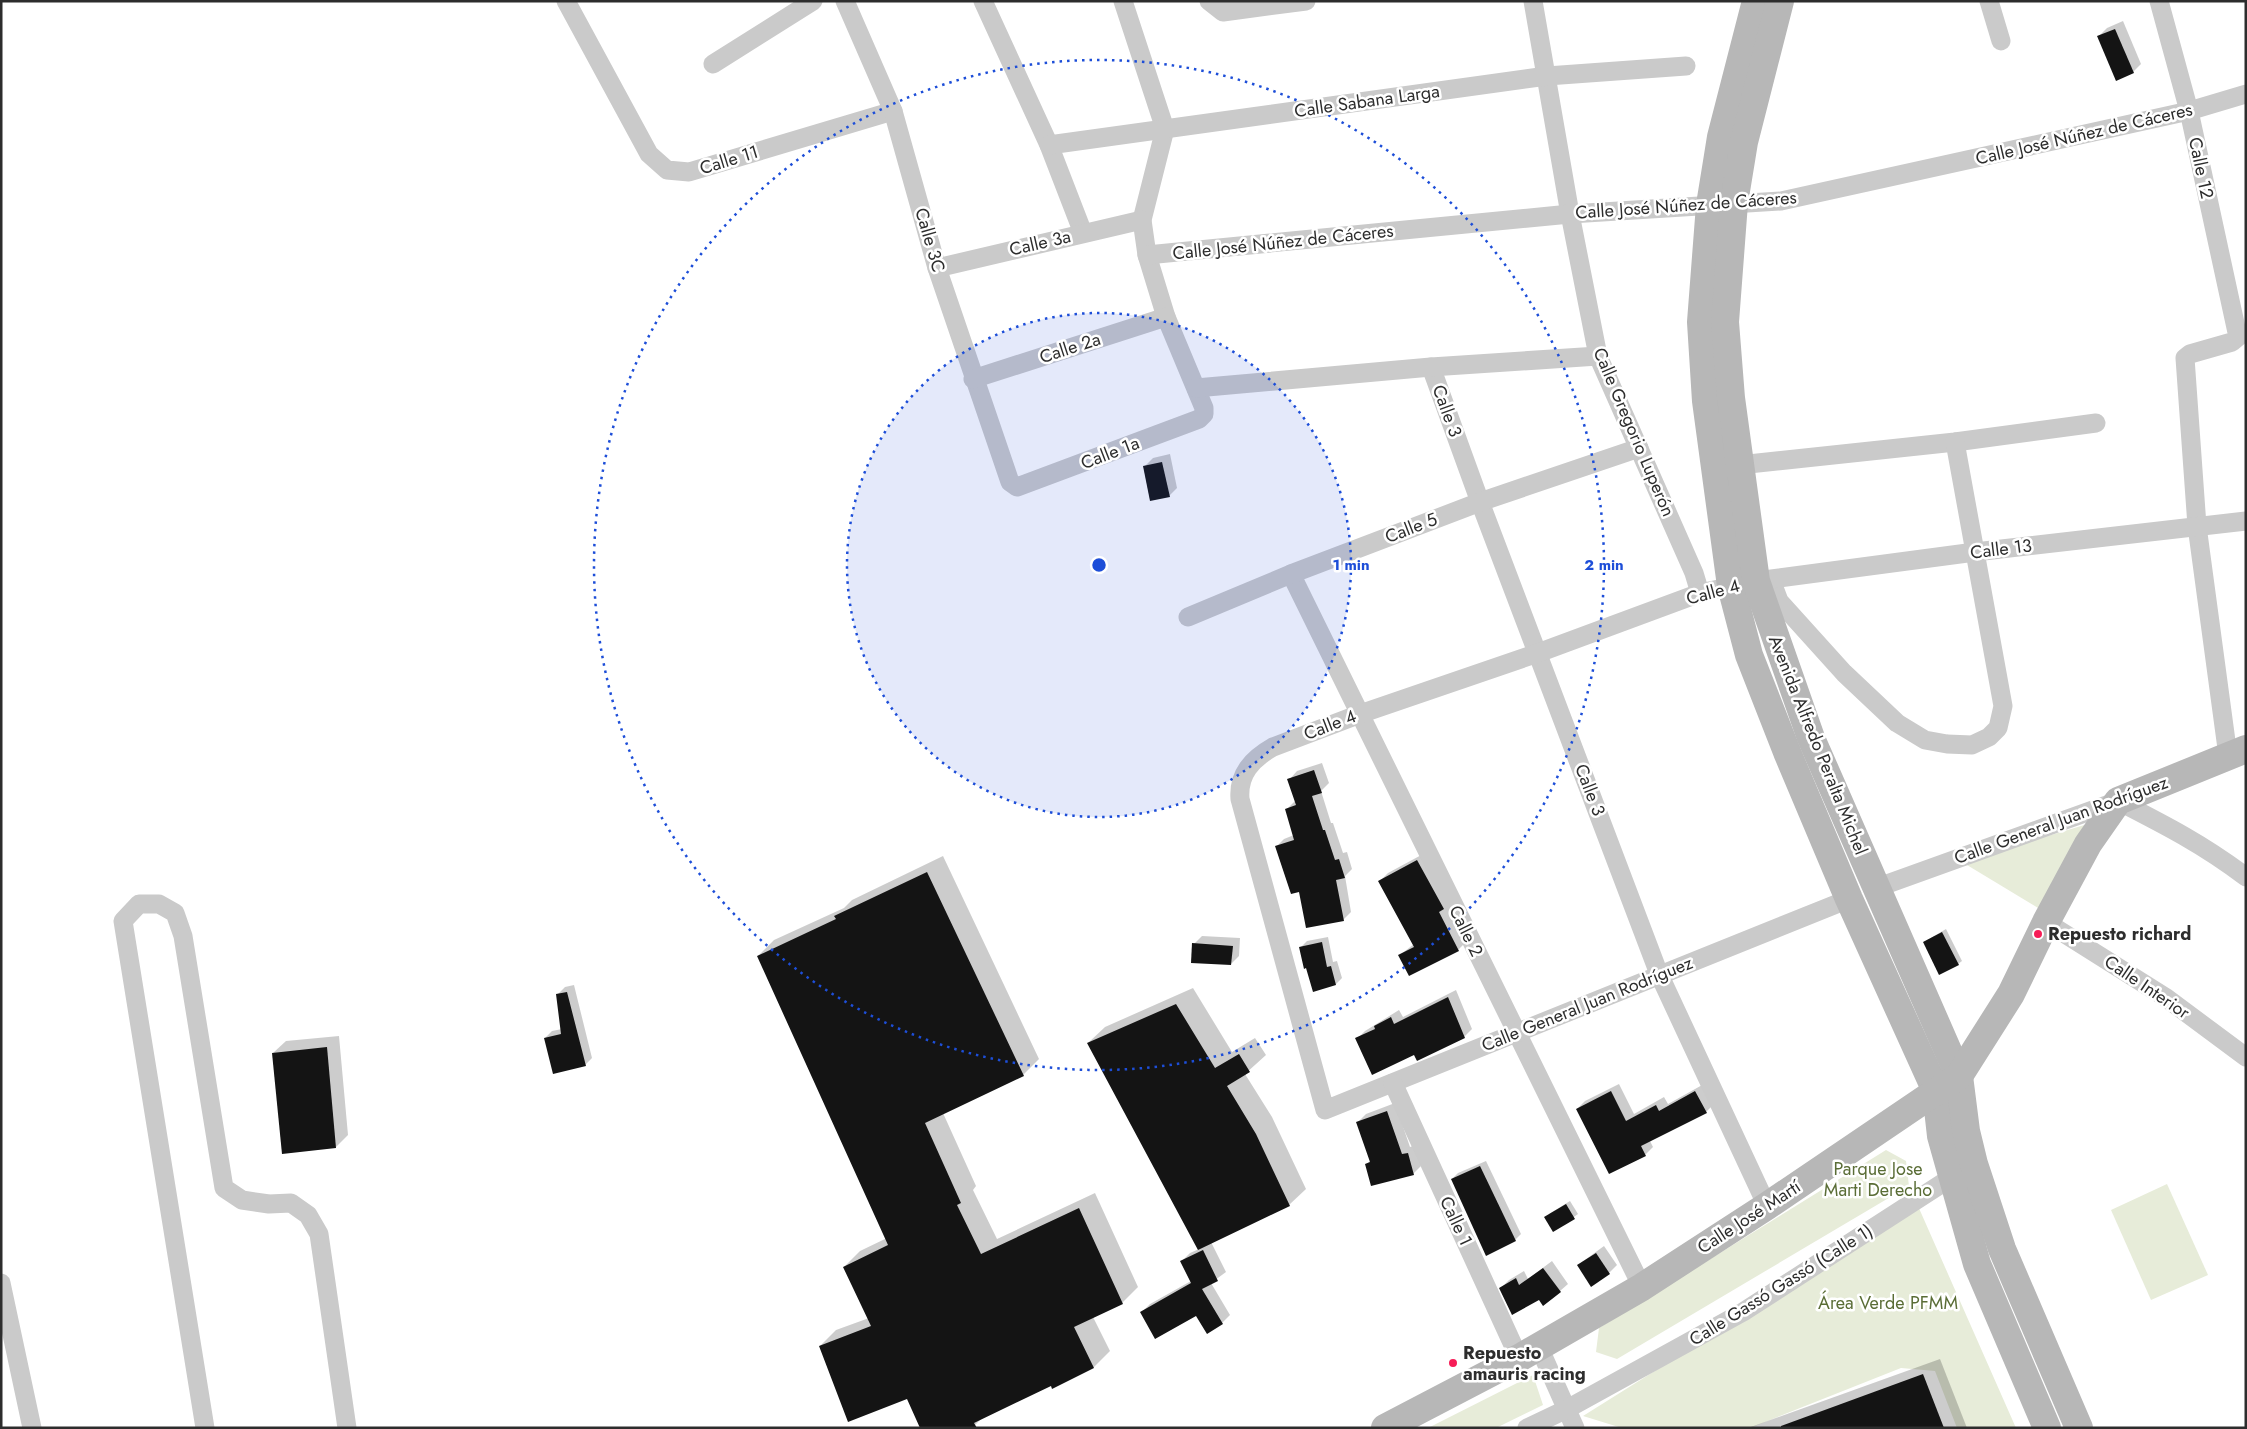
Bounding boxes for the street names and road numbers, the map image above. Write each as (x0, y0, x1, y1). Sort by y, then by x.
street label: Calle Sabana Larga (1293, 78, 1441, 124)
street label: Calle José Núñez de Cáceres (1973, 96, 2195, 172)
street label: Calle 12 (2182, 135, 2220, 201)
street label: Calle 11 (696, 139, 762, 181)
street label: Calle José Núñez de Cáceres (1574, 184, 1798, 226)
street label: Calle 3C (908, 205, 952, 275)
street label: Calle José Núñez de Cáceres (1171, 217, 1395, 267)
street label: Calle 3a (1007, 223, 1073, 263)
street label: Calle 2a (1036, 326, 1104, 370)
street label: Calle Gregorio Luperón (1587, 344, 1681, 520)
street label: Calle 3 (1426, 381, 1468, 441)
street label: Calle 1a (1077, 430, 1143, 476)
street label: Calle 5 (1381, 506, 1441, 550)
street label: Calle 13 (1969, 532, 2033, 566)
street label: Calle 4 (1683, 572, 1743, 612)
street label: Avenida Alfredo Peralta Michel (1762, 631, 1874, 859)
street label: Calle 4 (1300, 703, 1360, 747)
street label: Calle 3 (1568, 760, 1612, 820)
street label: Calle General Juan Rodríguez (1951, 769, 2172, 871)
street label: Calle 2 (1442, 901, 1490, 961)
street label: Calle General Juan Rodríguez (1478, 949, 1697, 1058)
street label: Calle Interior (2099, 949, 2196, 1026)
street label: Calle José Martí (1692, 1173, 1807, 1260)
street label: Calle 1 (1433, 1192, 1479, 1250)
street label: Calle Gassó Gassó (Calle 1) (1684, 1218, 1878, 1352)

